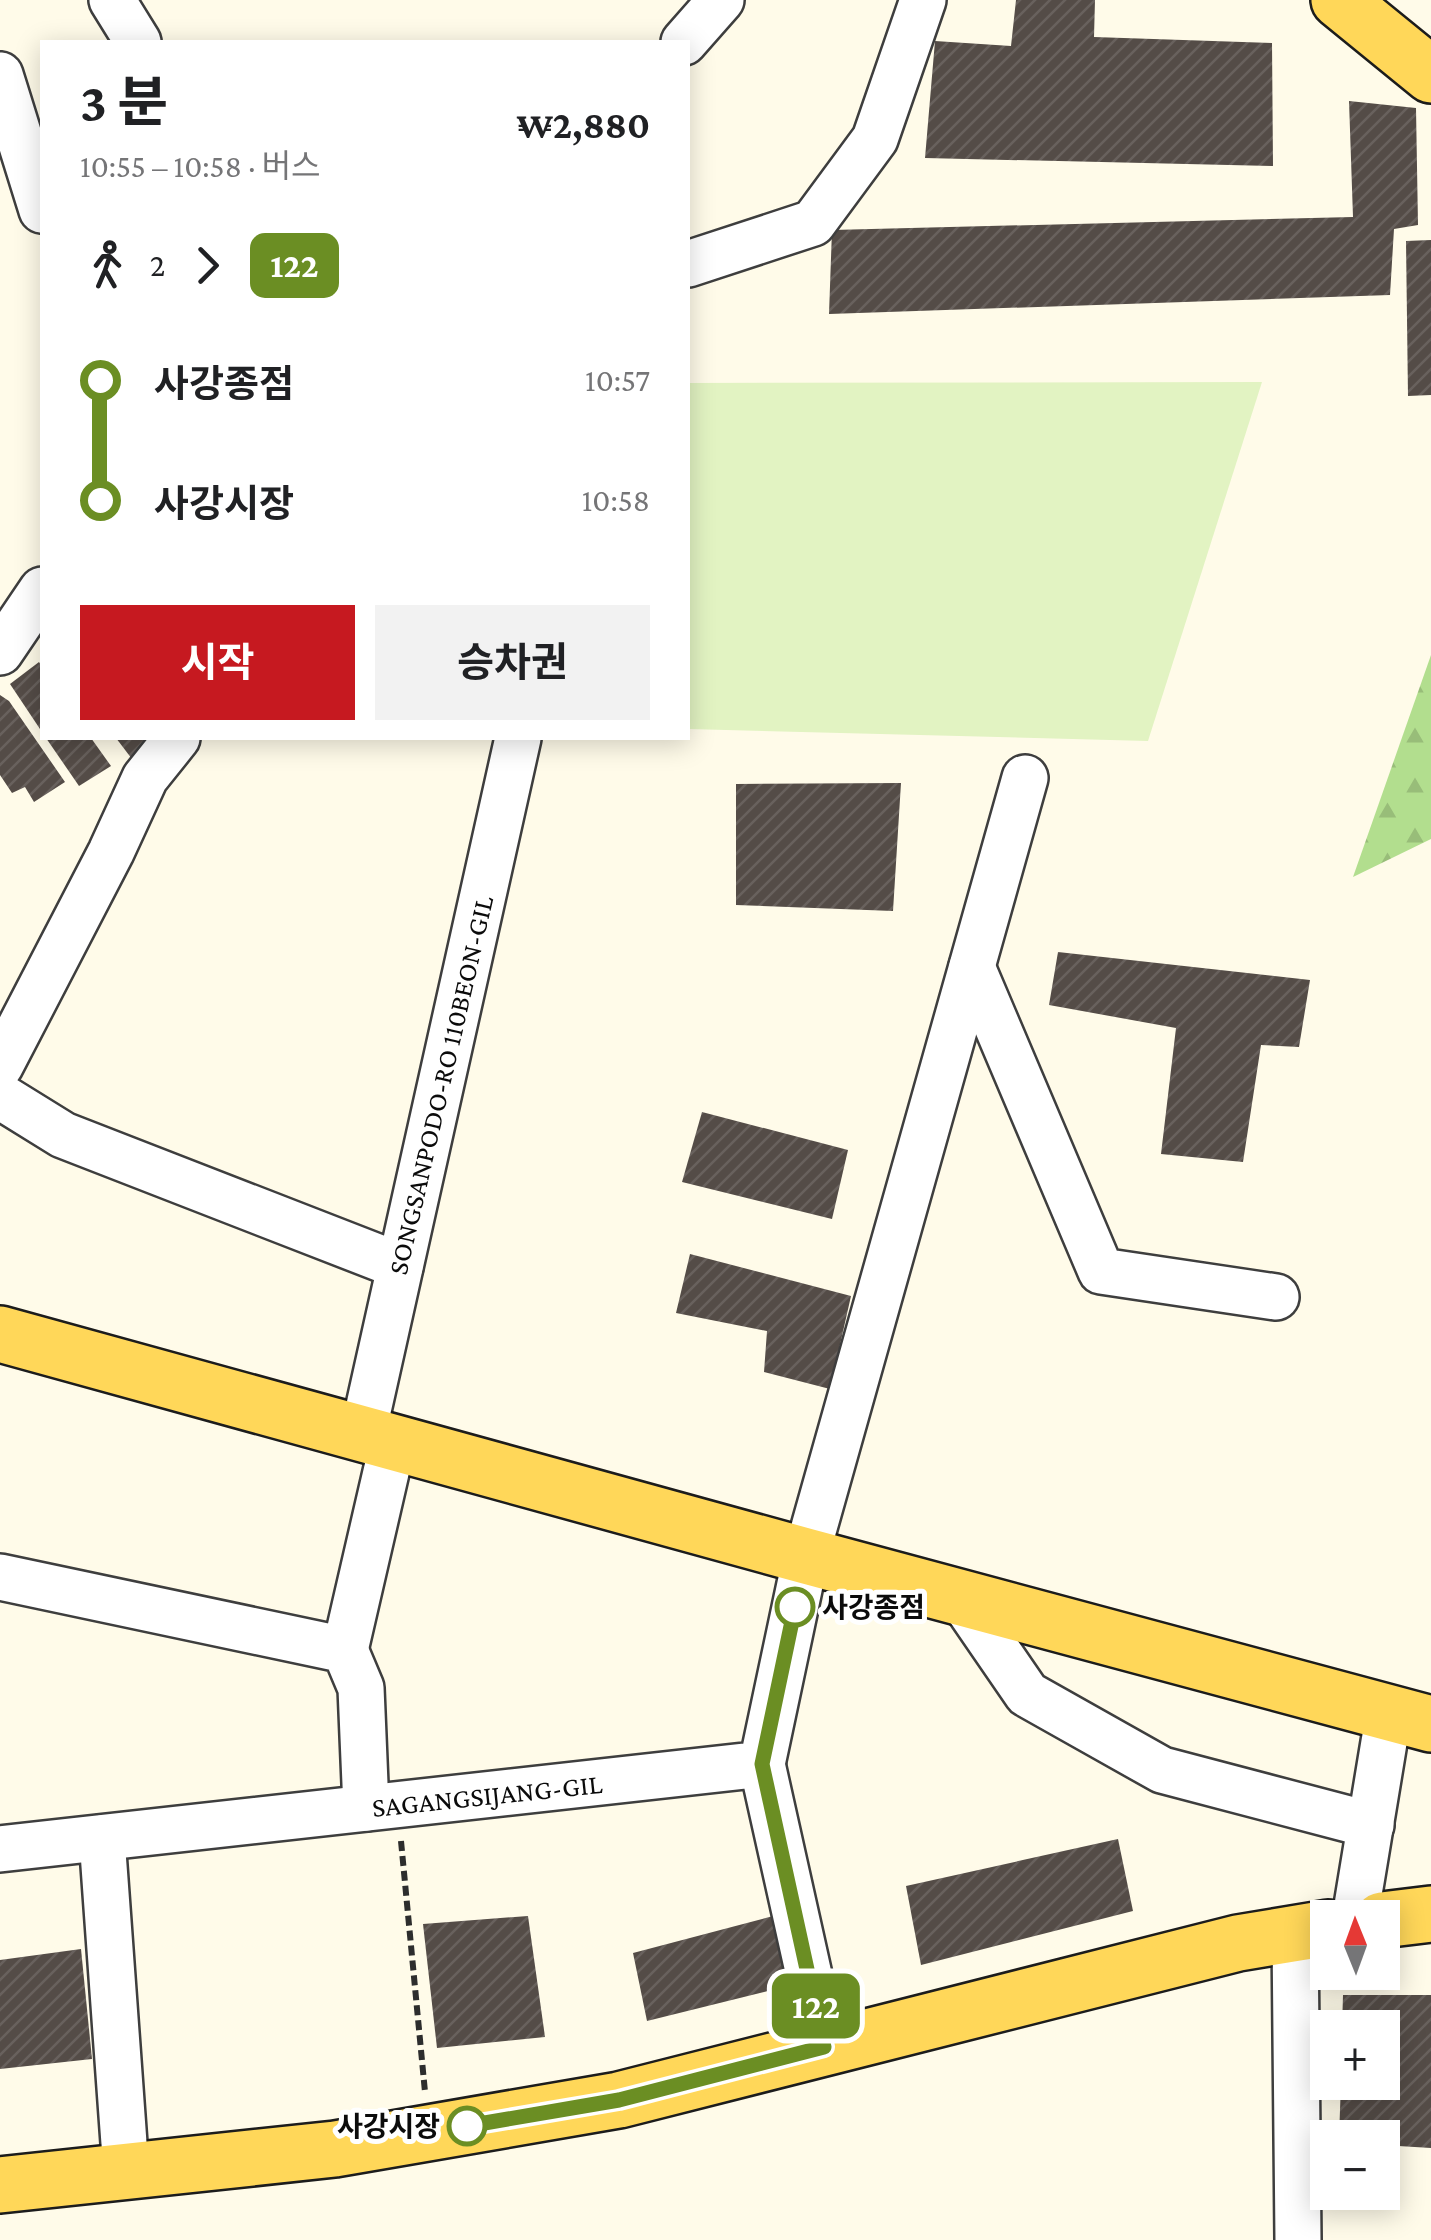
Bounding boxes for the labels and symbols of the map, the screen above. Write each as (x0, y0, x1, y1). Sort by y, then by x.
street label: SONGSANPODO-RO 110BEON-GIL (382, 893, 499, 1277)
marker: 사강종점 (776, 1588, 814, 1626)
place label: 사강종점 (822, 1592, 925, 1623)
street label: SAGANGSIJANG-GIL (370, 1768, 604, 1823)
north arrow (1310, 1900, 1400, 1990)
line badge: 122 (758, 1974, 874, 2038)
marker: 사강시장 (448, 2107, 486, 2145)
place label: 사강시장 (337, 2111, 440, 2142)

